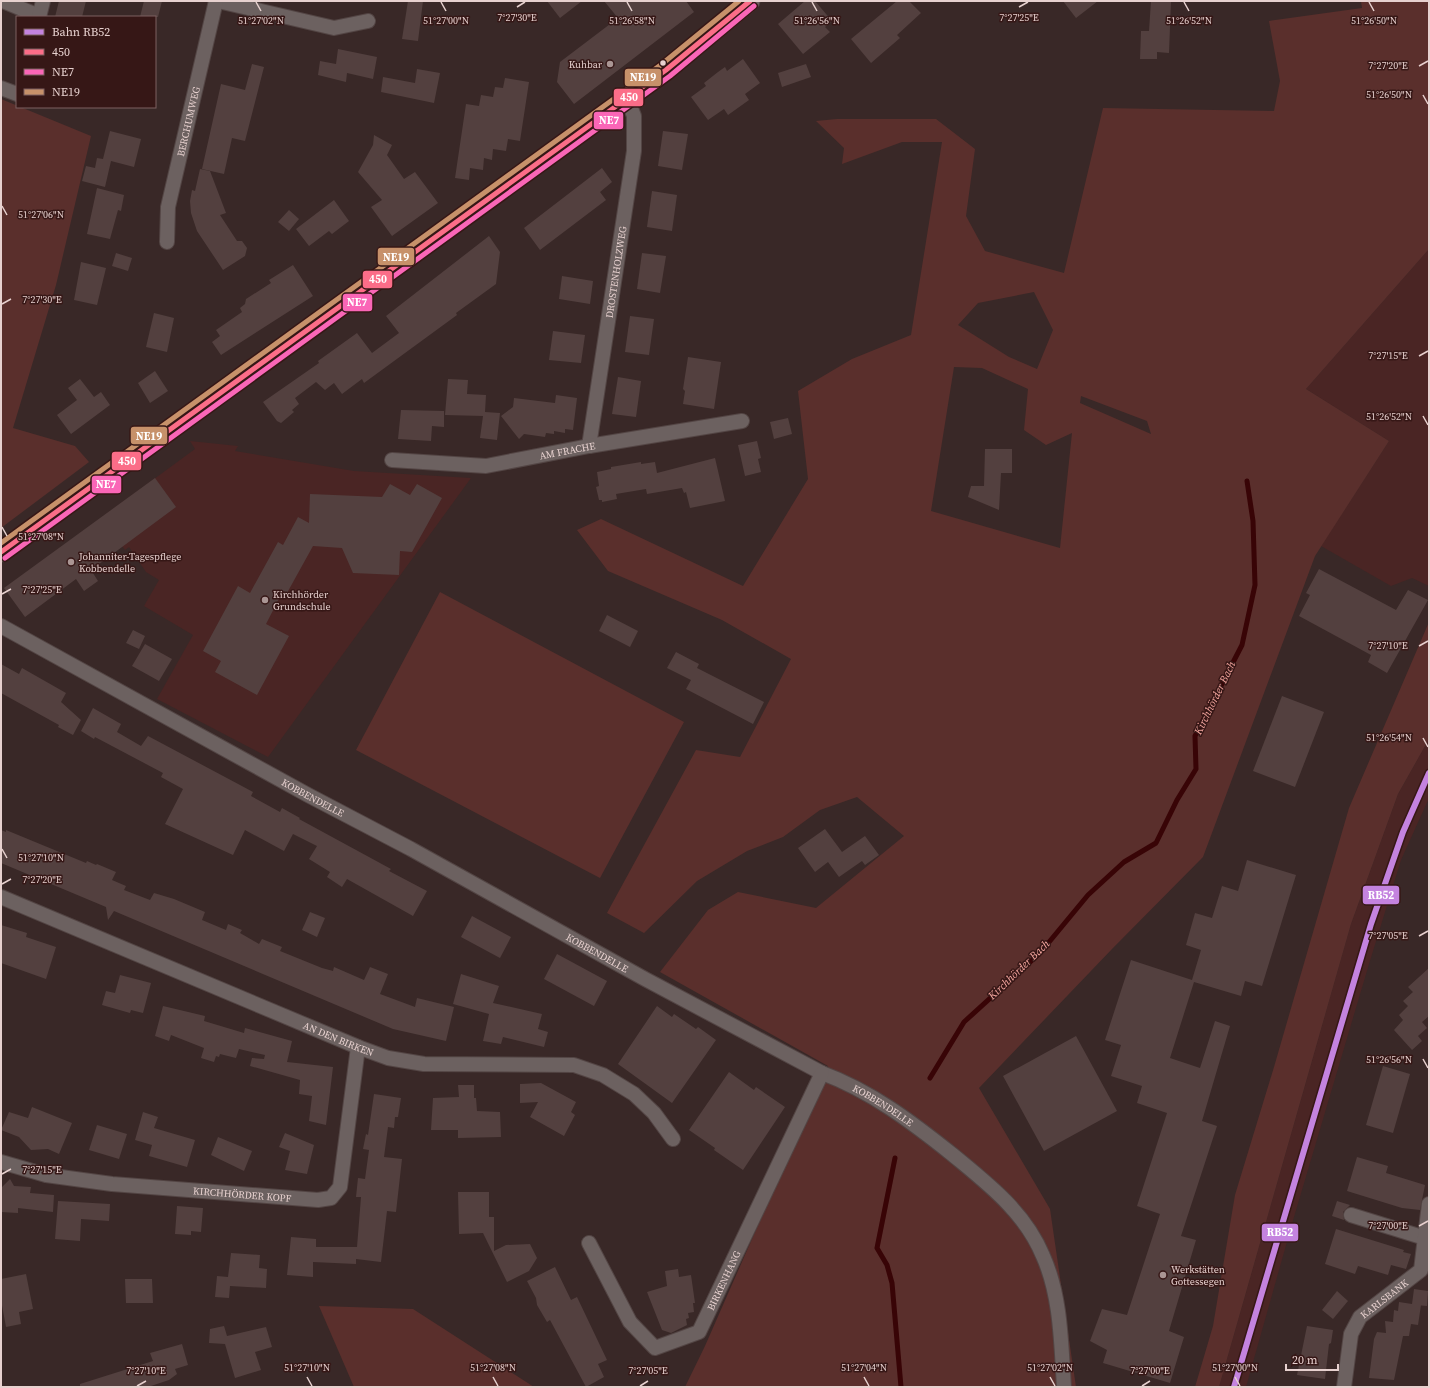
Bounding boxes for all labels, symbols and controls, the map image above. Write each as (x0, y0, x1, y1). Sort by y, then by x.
text: 7°27'30"E (497, 11, 537, 24)
text: 7°27'25"E (999, 11, 1039, 24)
text: 51°27'02"N (238, 14, 284, 27)
text: 51°27'00"N (423, 14, 469, 27)
text: 51°26'58"N (609, 14, 655, 27)
text: 51°26'56"N (794, 14, 840, 27)
text: 51°26'52"N (1166, 14, 1212, 27)
text: 51°26'50"N (1351, 14, 1397, 27)
legend (16, 16, 156, 108)
text: Bahn RB52 (52, 24, 110, 40)
text: 450 (52, 44, 70, 60)
place label: Kuhbar (569, 58, 603, 71)
unlabelled marker (658, 58, 668, 68)
marker: Kuhbar (605, 59, 615, 69)
text: 7°27'20"E (1368, 59, 1408, 72)
text: NE7 (52, 64, 74, 80)
line badge: NE19 (624, 68, 662, 87)
text: NE19 (630, 70, 656, 85)
text: NE19 (52, 84, 80, 100)
street label: BERCHUMWEG (174, 85, 202, 158)
line badge: 450 (613, 88, 644, 107)
text: 51°26'50"N (1366, 88, 1412, 101)
text: 450 (620, 90, 638, 105)
line badge: NE7 (593, 111, 624, 130)
text: NE7 (599, 113, 619, 128)
text: 51°27'06"N (18, 208, 64, 221)
street label: DROSTENHOLZWEG (602, 225, 629, 319)
line badge: NE19 (377, 247, 415, 266)
text: NE19 (383, 250, 409, 265)
line badge: 450 (362, 270, 393, 289)
text: 450 (369, 272, 387, 287)
text: 7°27'30"E (22, 293, 62, 306)
line badge: NE7 (342, 293, 373, 312)
text: NE7 (347, 295, 367, 310)
text: 7°27'15"E (1368, 349, 1408, 362)
text: 51°26'52"N (1366, 410, 1412, 423)
line badge: NE19 (130, 426, 168, 445)
text: NE19 (136, 429, 162, 444)
street label: AM FRACHE (538, 439, 596, 462)
line badge: 450 (111, 451, 142, 471)
text: 450 (118, 454, 136, 469)
line badge: NE7 (91, 475, 122, 494)
text: NE7 (96, 477, 116, 492)
text: 51°27'08"N (18, 530, 64, 543)
place label: Johanniter-Tagespflege Kobbendelle (78, 550, 181, 575)
marker: Johanniter-Tagespflege Kobbendelle (66, 557, 76, 567)
text: 7°27'25"E (22, 583, 62, 596)
place label: Kirchhörder Grundschule (273, 588, 331, 613)
marker: Kirchhörder Grundschule (260, 595, 270, 605)
text: 7°27'10"E (1368, 639, 1408, 652)
water label: Kirchhörder Bach (1190, 659, 1239, 738)
text: 51°26'54"N (1366, 731, 1412, 744)
street label: KOBBENDELLE (279, 775, 347, 819)
text: 51°27'10"N (18, 851, 64, 864)
text: 7°27'20"E (22, 873, 62, 886)
line badge: RB52 (1362, 885, 1400, 905)
text: RB52 (1368, 888, 1394, 903)
text: 7°27'05"E (1368, 929, 1408, 942)
street label: KOBBENDELLE (564, 930, 631, 975)
water label: Kirchhörder Bach (984, 937, 1053, 1004)
street label: AN DEN BIRKEN (301, 1018, 376, 1059)
text: 51°26'56"N (1366, 1053, 1412, 1066)
street label: KOBBENDELLE (851, 1081, 916, 1129)
text: 7°27'15"E (22, 1163, 62, 1176)
street label: KIRCHHÖRDER KOPF (193, 1184, 292, 1204)
text: 7°27'00"E (1368, 1219, 1408, 1232)
line badge: RB52 (1261, 1223, 1299, 1242)
text: RB52 (1267, 1225, 1293, 1240)
street label: BIRKENHANG (704, 1248, 743, 1312)
place label: Werkstätten Gottessegen (1171, 1263, 1225, 1288)
marker: Werkstätten Gottessegen (1158, 1270, 1168, 1280)
street label: KARLSBANK (1357, 1276, 1411, 1321)
scale bar (1286, 1346, 1338, 1372)
text: 20 m (1292, 1352, 1318, 1368)
text: 51°27'10"N (284, 1361, 330, 1374)
text: 51°27'08"N (470, 1361, 516, 1374)
text: 51°27'04"N (841, 1361, 887, 1374)
text: 51°27'02"N (1027, 1361, 1073, 1374)
text: 51°27'00"N (1212, 1361, 1258, 1374)
text: 7°27'10"E (126, 1364, 166, 1377)
text: 7°27'05"E (628, 1364, 668, 1377)
text: 7°27'00"E (1130, 1364, 1170, 1377)

